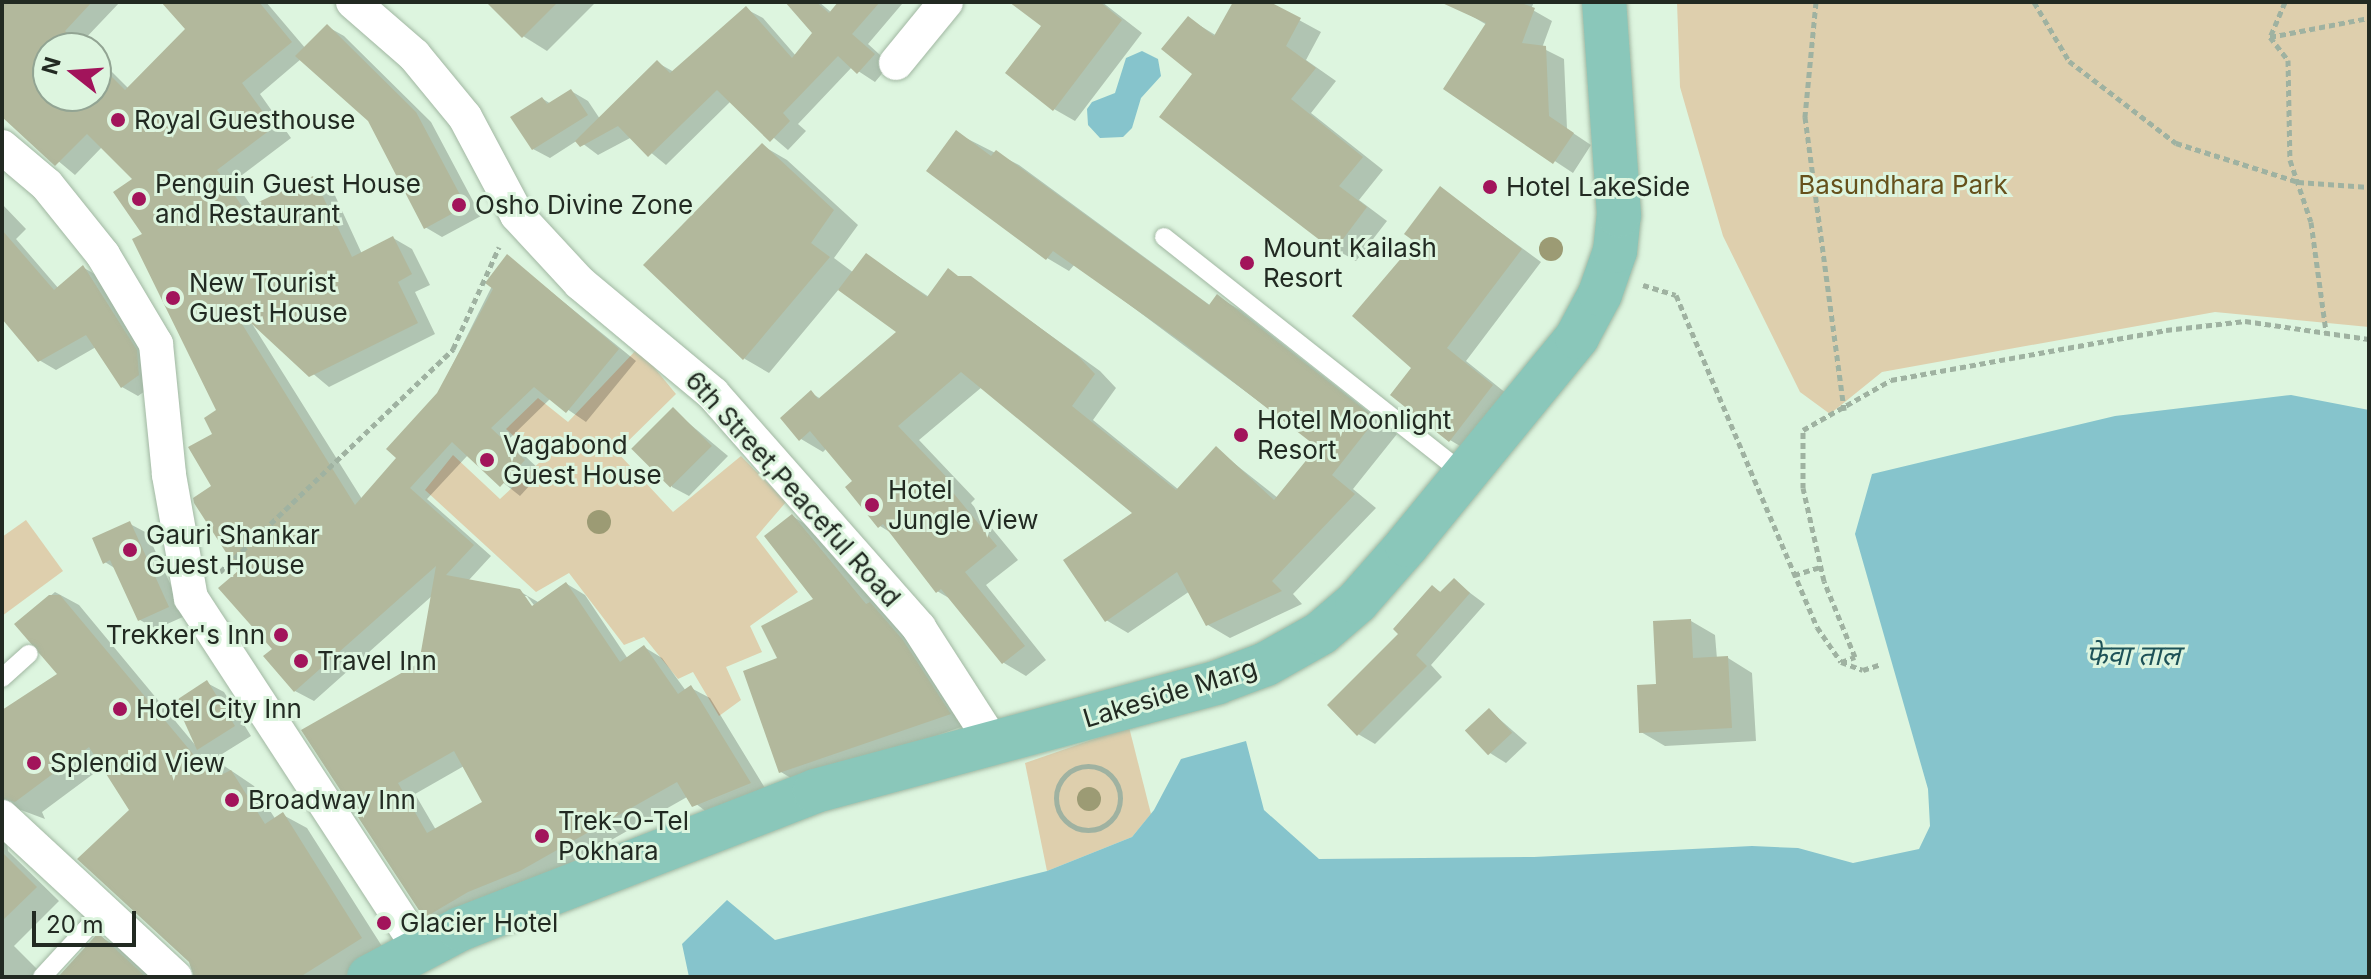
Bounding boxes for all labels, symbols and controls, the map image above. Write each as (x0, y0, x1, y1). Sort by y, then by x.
north arrow (32, 32, 112, 112)
text: N (36, 54, 66, 77)
place label: Royal Guesthouse (134, 104, 356, 136)
marker: Royal Guesthouse (109, 111, 127, 129)
place label: Penguin Guest House and Restaurant (155, 168, 421, 230)
park label: Basundhara Park (1798, 169, 2008, 201)
place label: Hotel LakeSide (1506, 171, 1690, 203)
marker: Hotel LakeSide (1481, 178, 1499, 196)
place label: Osho Divine Zone (475, 189, 693, 221)
marker: Penguin Guest House and Restaurant (130, 190, 148, 208)
marker: Osho Divine Zone (450, 196, 468, 214)
place label: Mount Kailash Resort (1263, 232, 1437, 294)
marker: Mount Kailash Resort (1238, 254, 1256, 272)
place label: New Tourist Guest House (189, 267, 348, 328)
marker: New Tourist Guest House (164, 289, 182, 307)
street label: 6th Street,Peaceful Road (679, 365, 907, 613)
place label: Hotel Moonlight Resort (1257, 404, 1451, 466)
marker: Hotel Moonlight Resort (1232, 426, 1250, 444)
place label: Vagabond Guest House (503, 429, 662, 490)
marker: Vagabond Guest House (478, 451, 496, 469)
place label: Hotel Jungle View (888, 474, 1038, 536)
marker: Hotel Jungle View (863, 496, 881, 514)
place label: Gauri Shankar Guest House (146, 519, 320, 580)
marker: Gauri Shankar Guest House (121, 541, 139, 559)
place label: Trekker's Inn (106, 619, 265, 651)
marker: Trekker's Inn (272, 626, 290, 644)
water label: फेवा ताल (2086, 638, 2180, 672)
place label: Travel Inn (317, 645, 437, 677)
marker: Travel Inn (292, 652, 310, 670)
street label: Lakeside Marg (1079, 652, 1261, 734)
place label: Hotel City Inn (136, 693, 302, 725)
marker: Hotel City Inn (111, 700, 129, 718)
place label: Splendid View (50, 747, 225, 779)
marker: Splendid View (25, 754, 43, 772)
place label: Broadway Inn (248, 784, 416, 816)
marker: Broadway Inn (223, 791, 241, 809)
place label: Trek-O-Tel Pokhara (558, 805, 689, 866)
marker: Trek-O-Tel Pokhara (533, 827, 551, 845)
scale bar (36, 895, 140, 945)
place label: Glacier Hotel (400, 907, 558, 939)
text: 20 m (46, 910, 104, 939)
marker: Glacier Hotel (375, 914, 393, 932)

